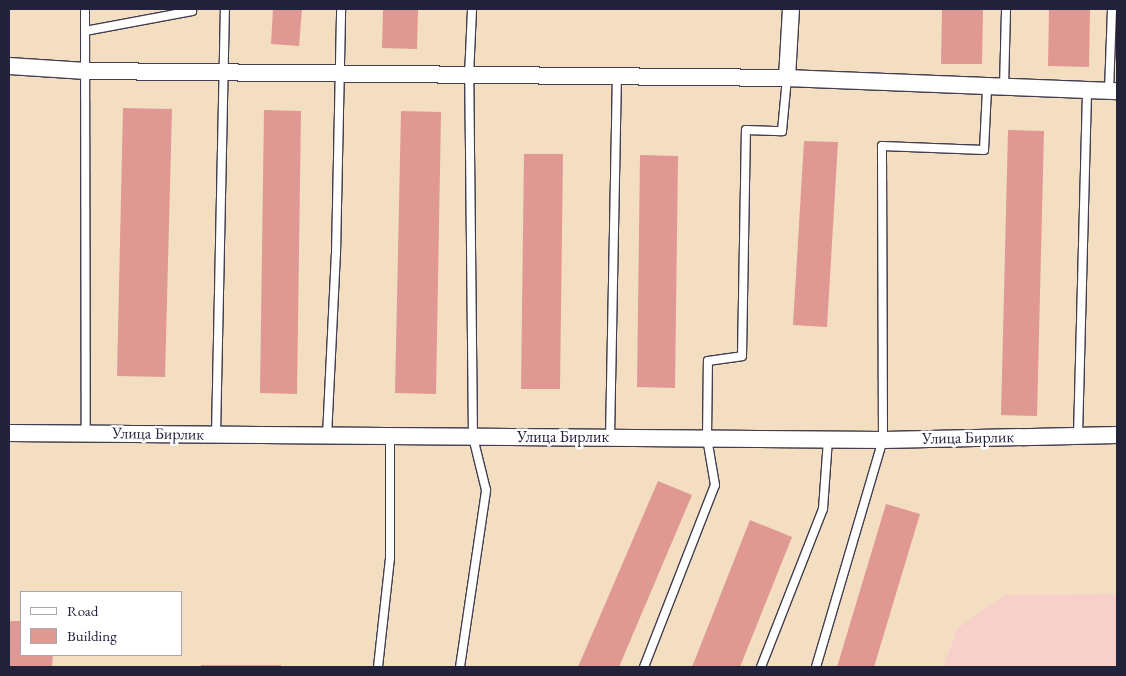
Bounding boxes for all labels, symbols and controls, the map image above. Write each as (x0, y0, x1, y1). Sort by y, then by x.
street label: Улица Бирлик (112, 424, 204, 444)
street label: Улица Бирлик (517, 427, 609, 447)
street label: Улица Бирлик (922, 428, 1014, 448)
legend (20, 591, 182, 656)
text: Road (67, 601, 98, 620)
text: Building (67, 626, 117, 645)

